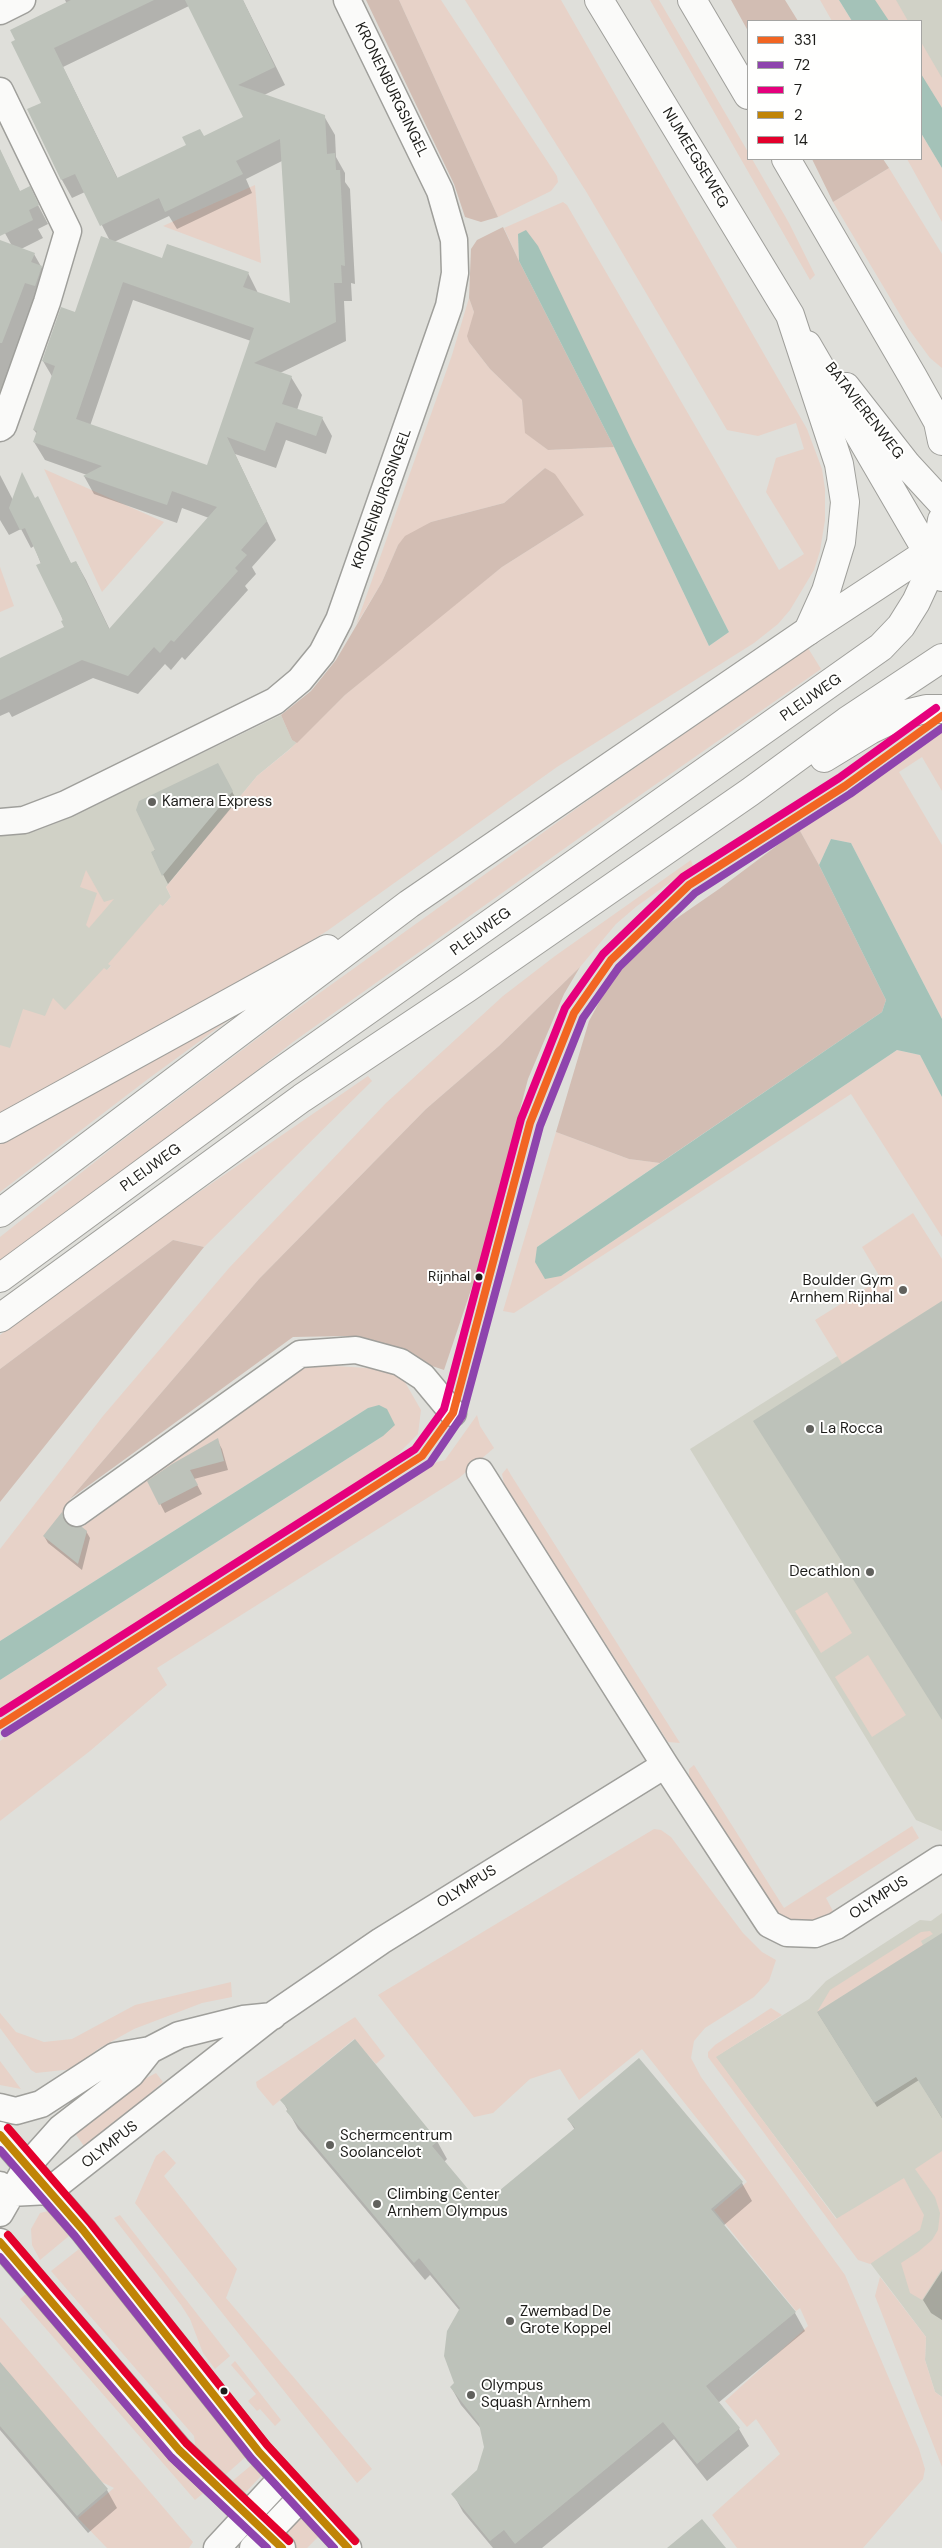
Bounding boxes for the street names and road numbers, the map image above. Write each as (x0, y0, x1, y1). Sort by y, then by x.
street label: KRONENBURGSINGEL (350, 20, 432, 160)
street label: NIJMEEGSEWEG (658, 105, 732, 211)
street label: BATAVIERENWEG (821, 359, 907, 463)
street label: KRONENBURGSINGEL (348, 426, 416, 572)
street label: PLEIJWEG (777, 670, 845, 726)
street label: PLEIJWEG (447, 904, 515, 960)
street label: PLEIJWEG (117, 1140, 185, 1196)
street label: OLYMPUS (434, 1862, 500, 1912)
street label: OLYMPUS (846, 1872, 912, 1924)
street label: OLYMPUS (78, 2117, 142, 2173)

